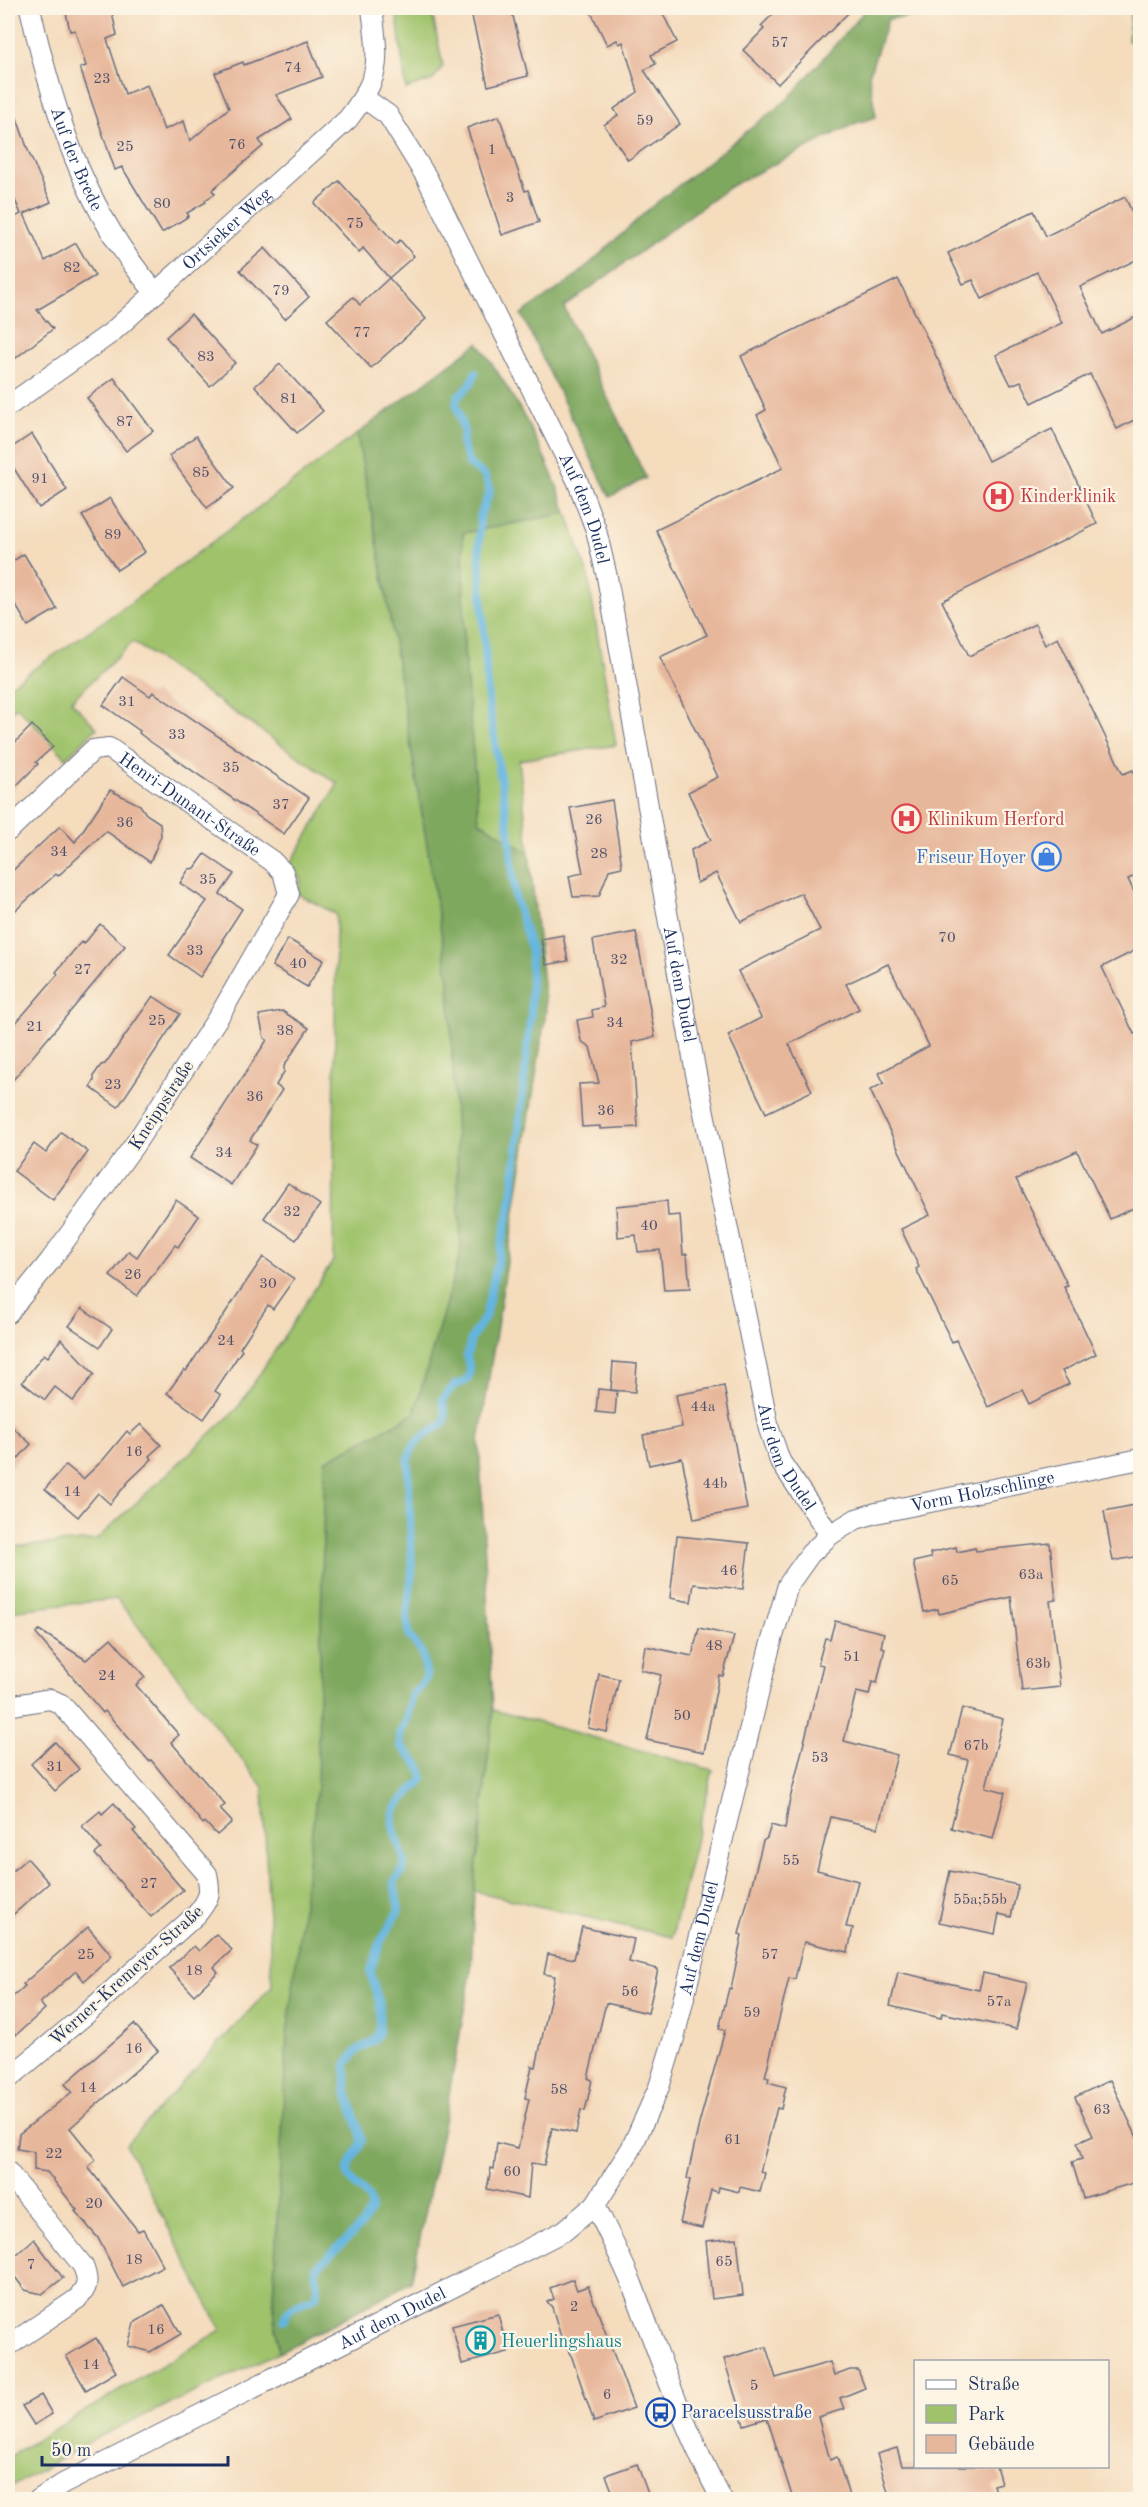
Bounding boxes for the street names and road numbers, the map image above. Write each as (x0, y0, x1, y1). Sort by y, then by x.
street label: Auf der Brede (47, 105, 106, 214)
street label: Ortsieker Weg (179, 185, 275, 274)
street label: Auf dem Dudel (555, 450, 612, 566)
street label: Henri-Dunant-Straße (115, 750, 263, 860)
street label: Auf dem Dudel (660, 925, 698, 1044)
street label: Kneippstraße (126, 1057, 198, 1154)
street label: Auf dem Dudel (754, 1401, 819, 1514)
street label: Vorm Holzschlinge (909, 1469, 1056, 1516)
street label: Auf dem Dudel (677, 1879, 722, 1998)
street label: Werner-Kremeyer-Straße (47, 1902, 207, 2049)
street label: Auf dem Dudel (336, 2284, 449, 2353)

